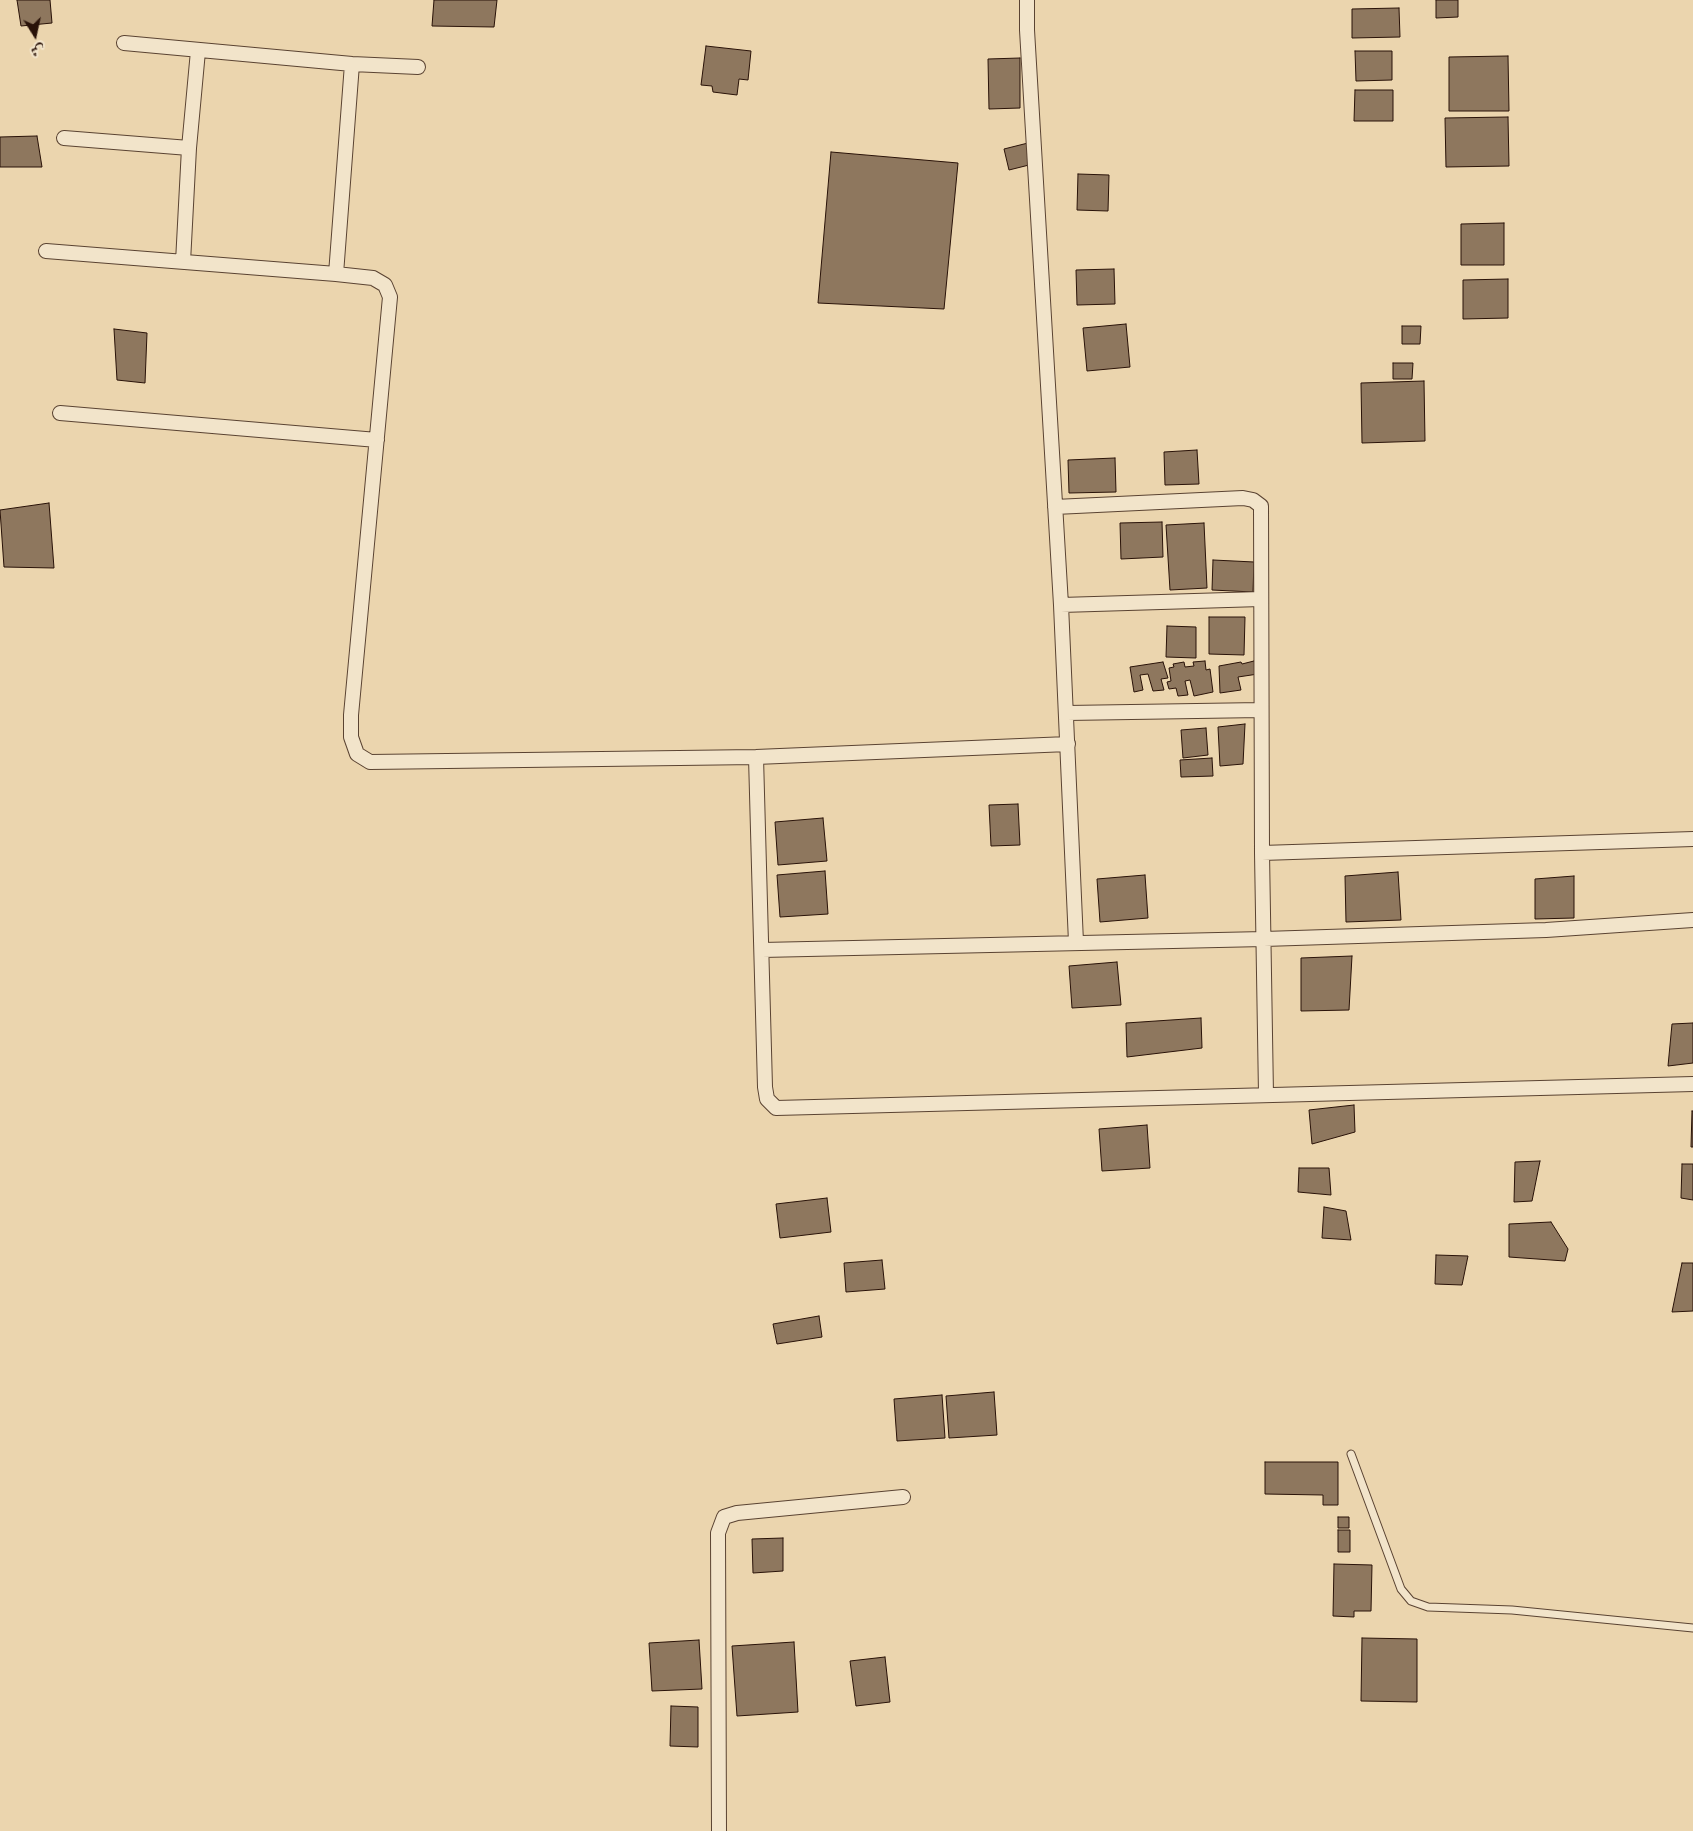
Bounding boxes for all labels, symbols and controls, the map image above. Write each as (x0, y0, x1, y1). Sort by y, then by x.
north arrow (10, 10, 60, 60)
text: ش (29, 40, 46, 61)

